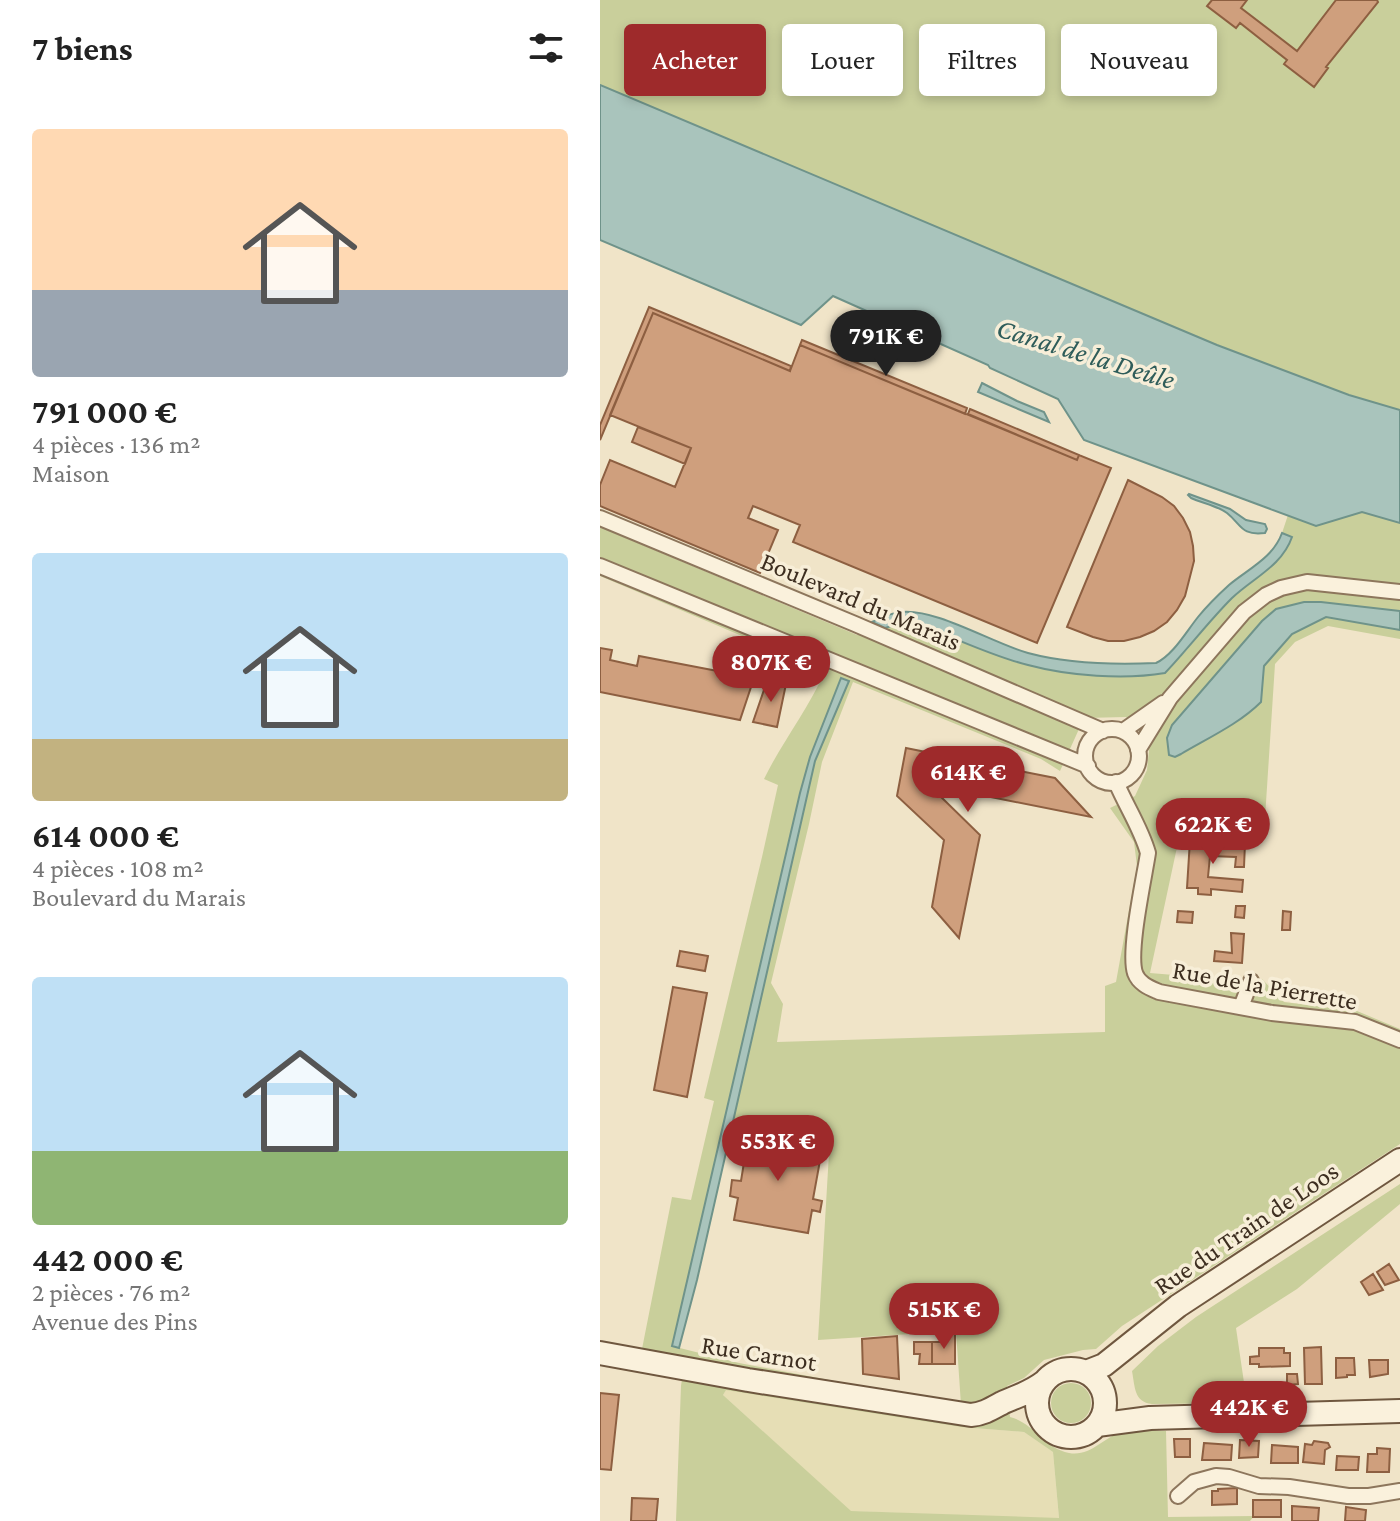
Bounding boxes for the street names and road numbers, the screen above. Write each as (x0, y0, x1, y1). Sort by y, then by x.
street label: Boulevard du Marais (757, 546, 965, 657)
street label: Rue de la Pierrette (1170, 955, 1360, 1016)
street label: Rue du Train de Loos (1149, 1156, 1344, 1301)
street label: Rue Carnot (699, 1330, 819, 1377)

